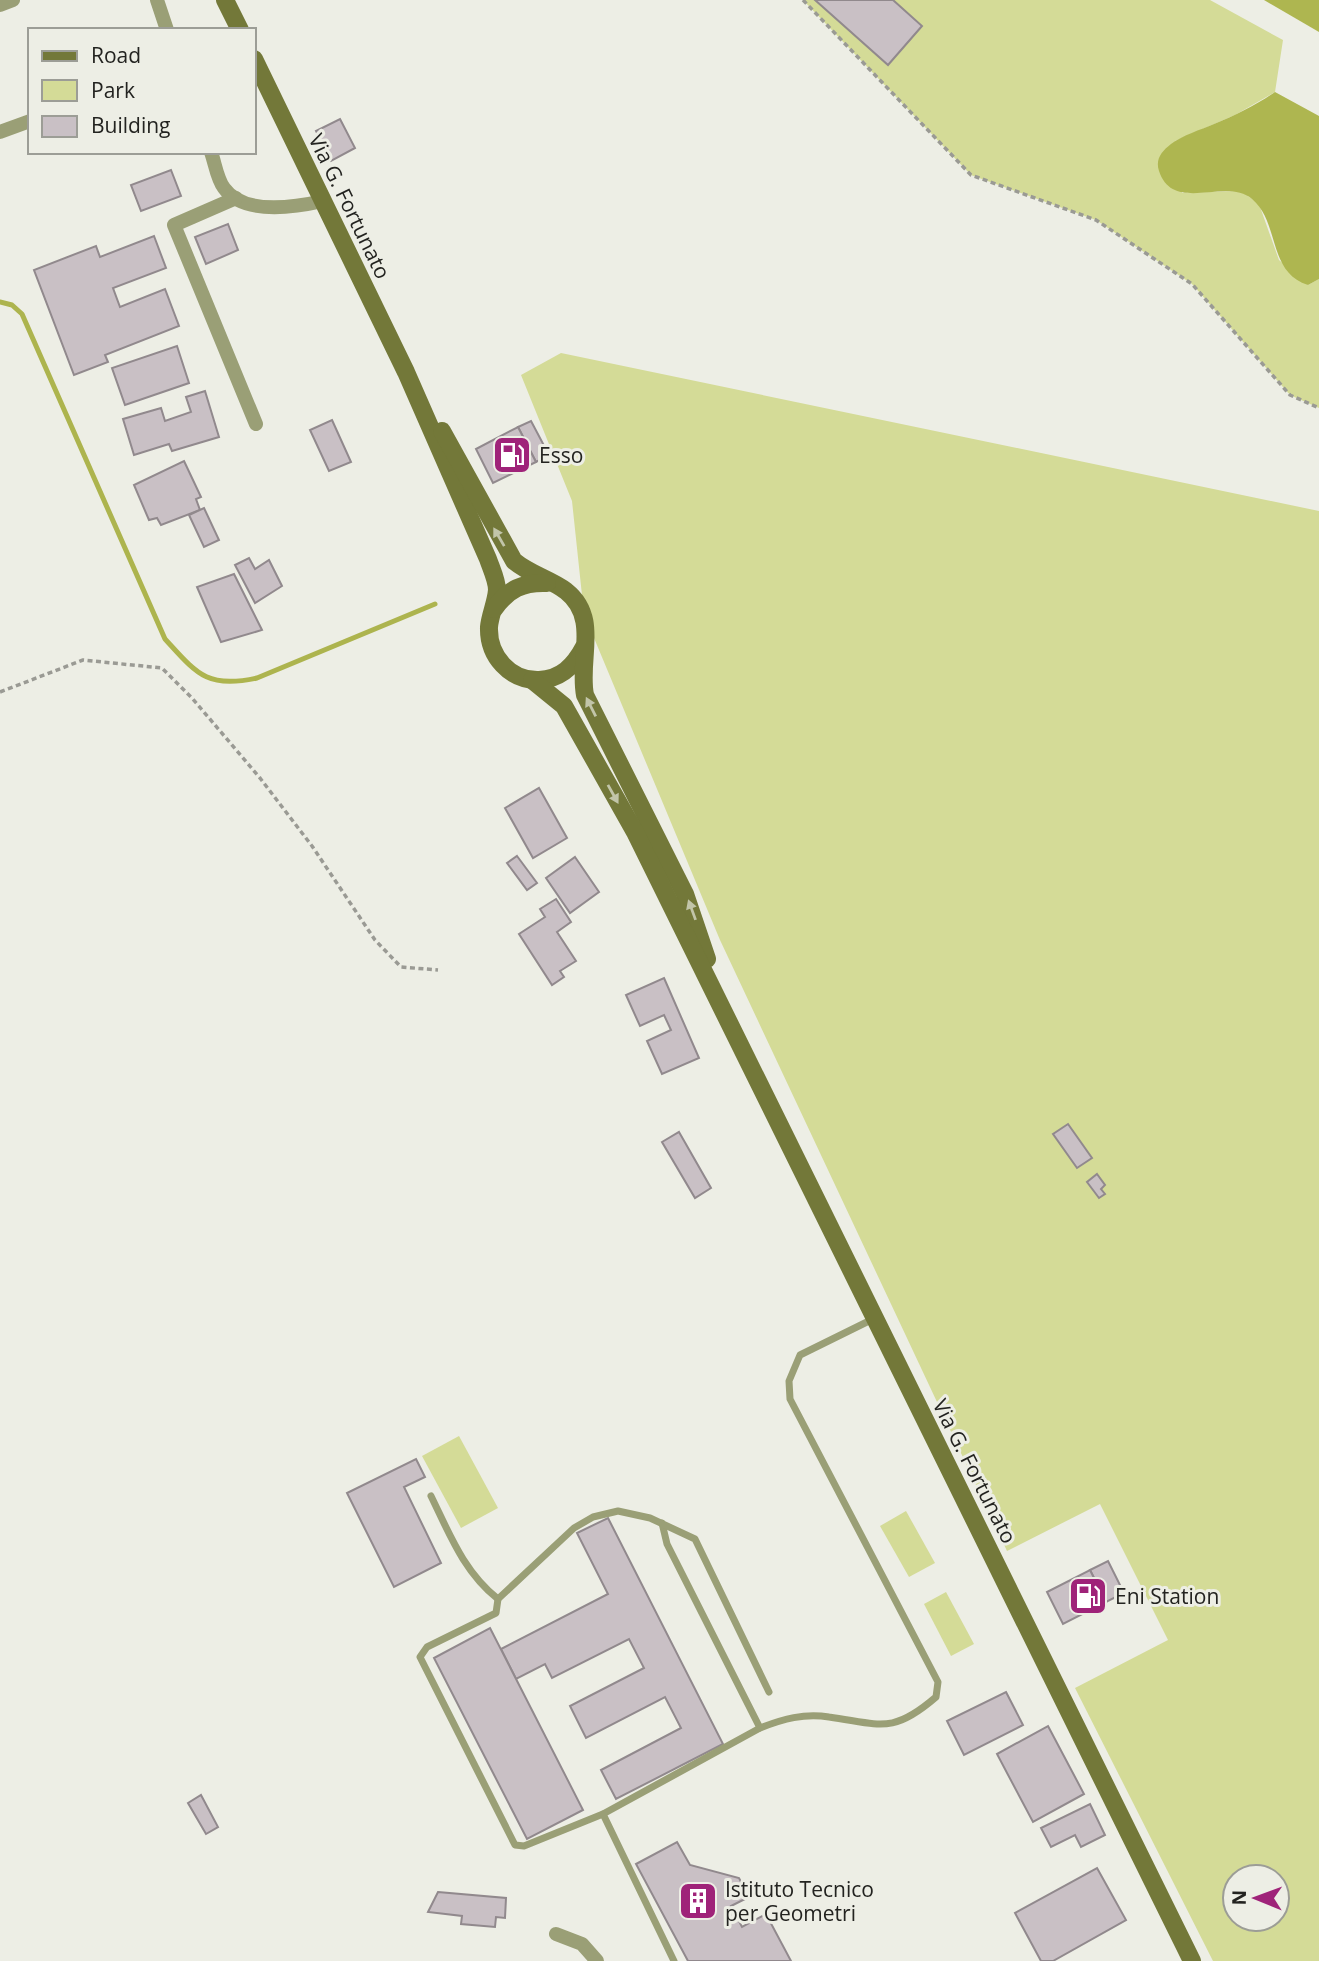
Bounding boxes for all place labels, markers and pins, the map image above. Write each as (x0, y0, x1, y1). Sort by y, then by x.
fuel station icon: Esso (491, 434, 533, 476)
place label: Esso (539, 441, 583, 469)
fuel station icon: Eni Station (1067, 1575, 1109, 1617)
place label: Eni Station (1115, 1582, 1219, 1610)
place label: Istituto Tecnico per Geometri (725, 1875, 874, 1927)
building icon: Istituto Tecnico per Geometri (677, 1880, 719, 1922)

